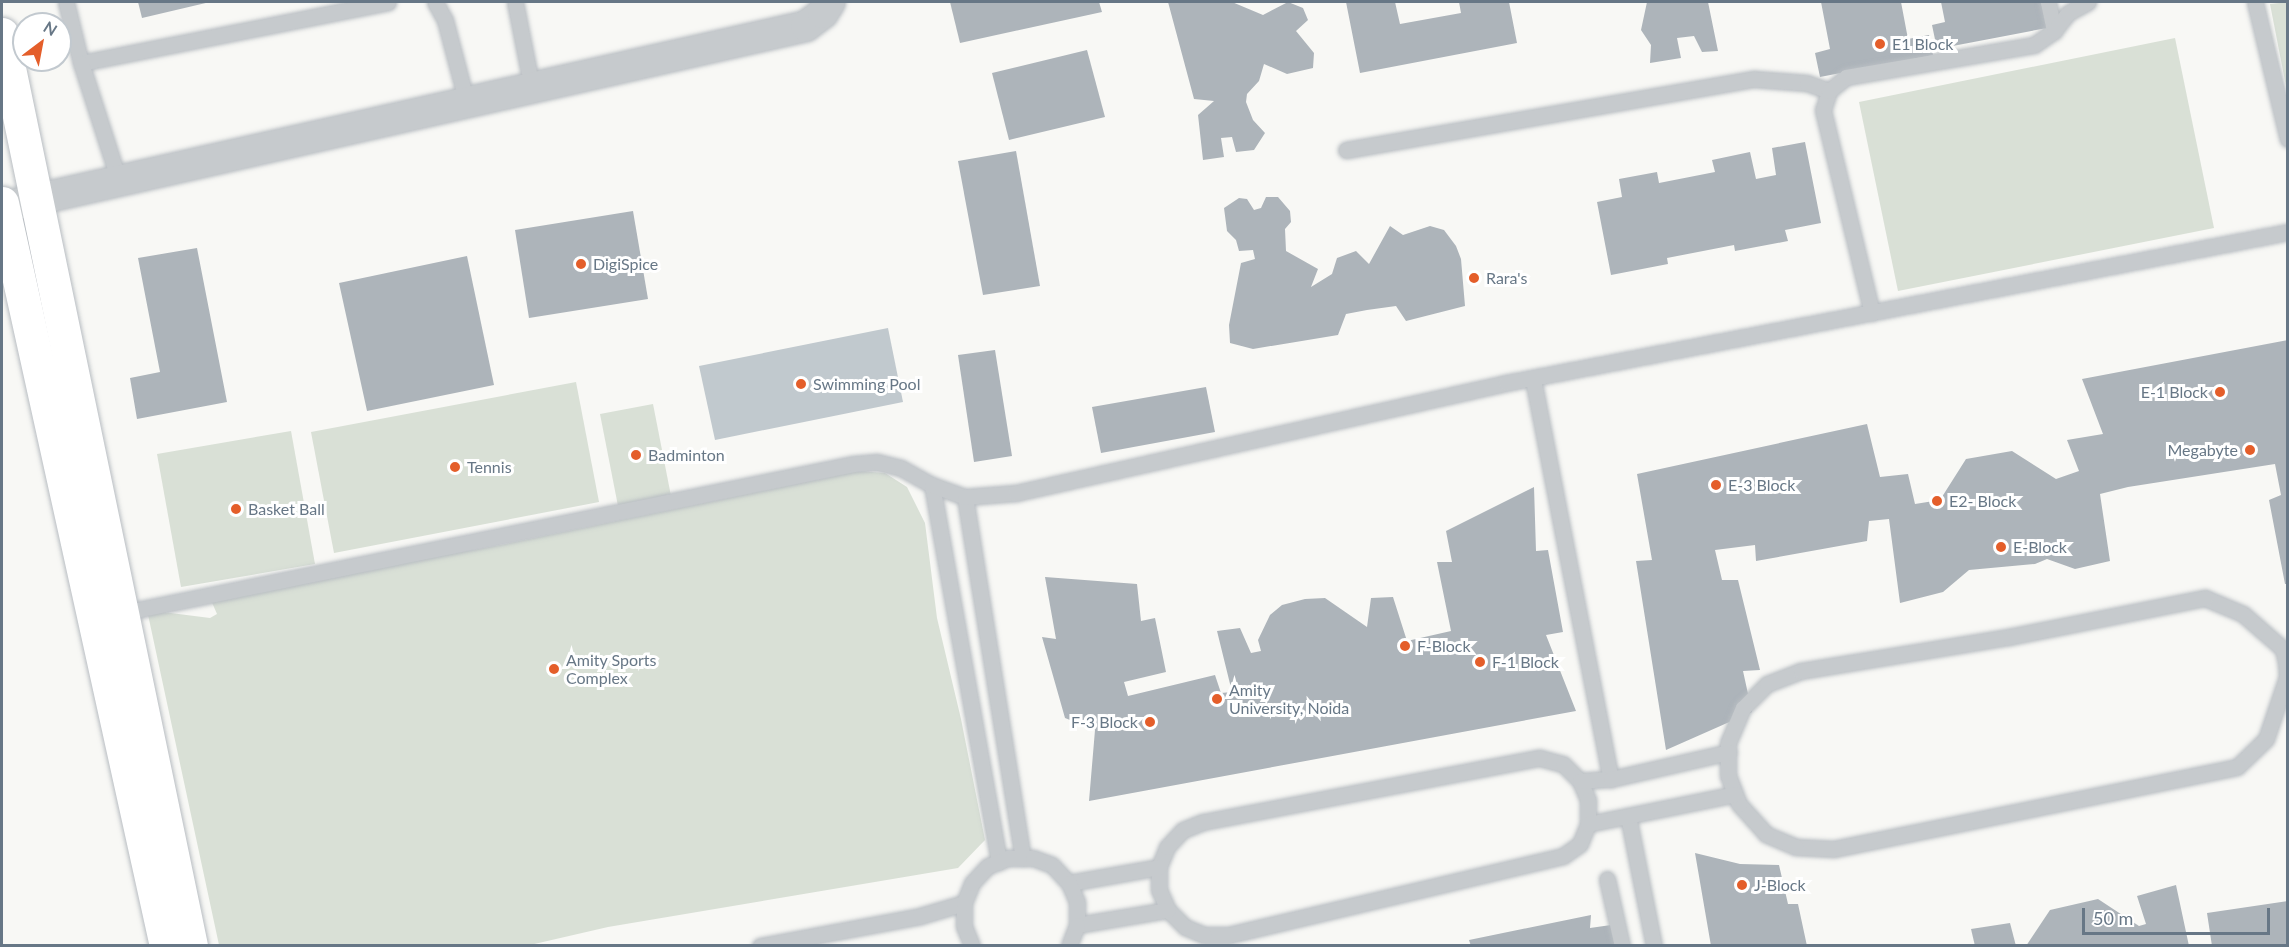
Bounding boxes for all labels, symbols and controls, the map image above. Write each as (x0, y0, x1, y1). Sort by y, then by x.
north arrow (12, 12, 72, 72)
text: N (40, 17, 61, 39)
place label: E1 Block (1892, 34, 1953, 54)
marker: E1 Block (1873, 37, 1887, 51)
place label: DigiSpice (593, 254, 658, 274)
marker: DigiSpice (574, 257, 588, 271)
place label: Rara's (1486, 268, 1527, 288)
marker: Rara's (1467, 271, 1481, 285)
place label: Swimming Pool (813, 374, 920, 394)
marker: Swimming Pool (794, 377, 808, 391)
place label: E-1 Block (2141, 382, 2208, 402)
marker: E-1 Block (2213, 385, 2227, 399)
place label: Megabyte (2168, 440, 2238, 460)
marker: Megabyte (2243, 443, 2257, 457)
place label: Badminton (648, 445, 725, 465)
marker: Badminton (629, 448, 643, 462)
place label: Tennis (467, 457, 512, 477)
marker: Tennis (448, 460, 462, 474)
place label: E-3 Block (1728, 475, 1795, 495)
marker: E-3 Block (1709, 478, 1723, 492)
place label: E2- Block (1949, 491, 2016, 511)
marker: E2- Block (1930, 494, 1944, 508)
place label: Basket Ball (248, 499, 325, 519)
marker: Basket Ball (229, 502, 243, 516)
place label: E-Block (2013, 537, 2067, 557)
marker: E-Block (1994, 540, 2008, 554)
place label: F-Block (1417, 636, 1471, 656)
marker: F-Block (1398, 639, 1412, 653)
place label: Amity Sports Complex (566, 650, 657, 688)
place label: F-1 Block (1492, 652, 1559, 672)
marker: F-1 Block (1473, 655, 1487, 669)
marker: Amity Sports Complex (547, 662, 561, 676)
place label: Amity University, Noida (1229, 680, 1349, 718)
marker: Amity University, Noida (1210, 692, 1224, 706)
place label: F-3 Block (1071, 712, 1138, 732)
marker: F-3 Block (1143, 715, 1157, 729)
place label: J-Block (1754, 875, 1806, 895)
marker: J-Block (1735, 878, 1749, 892)
scale bar (2085, 896, 2272, 934)
text: 50 m (2093, 907, 2133, 929)

